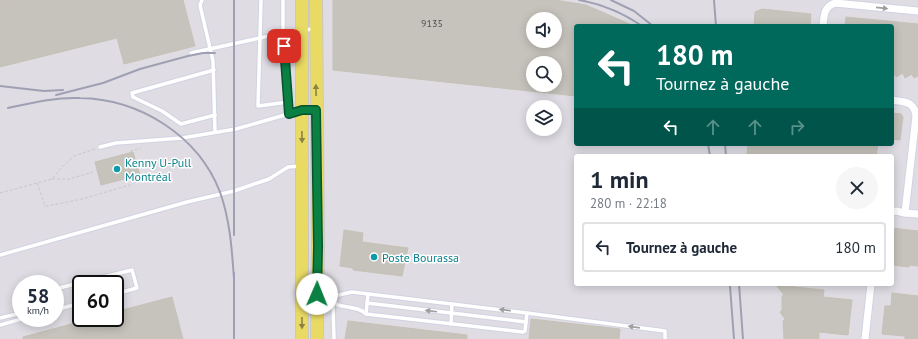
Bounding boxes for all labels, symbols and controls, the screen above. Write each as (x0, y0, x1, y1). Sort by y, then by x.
one-way arrow (876, 4, 888, 11)
map controls (526, 12, 562, 136)
button: sound (526, 12, 562, 48)
house number: 9135 (421, 17, 443, 30)
pin (267, 29, 301, 63)
icon: arrive (273, 35, 295, 57)
text: 180 m (656, 36, 733, 73)
icon: left (590, 40, 642, 92)
button: search (526, 56, 562, 92)
text: Tournez à gauche (656, 72, 789, 95)
one-way arrow (313, 83, 319, 96)
button: layers (526, 100, 562, 136)
icon: left (660, 116, 682, 138)
icon: ahead (702, 116, 724, 138)
icon: ahead (744, 116, 766, 138)
icon: right (786, 116, 808, 138)
one-way arrow (299, 131, 305, 144)
place label: Kenny U-Pull Montréal (125, 155, 192, 184)
marker: Kenny U-Pull Montréal (112, 164, 122, 174)
text: 1 min (590, 164, 649, 195)
button: close (836, 167, 878, 209)
text: 280 m · 22:18 (590, 195, 667, 212)
icon: left (592, 236, 614, 258)
text: Tournez à gauche (626, 238, 737, 257)
text: 180 m (835, 238, 876, 257)
place label: Poste Bourassa (382, 250, 459, 265)
marker: Poste Bourassa (369, 252, 379, 262)
position arrow (296, 273, 338, 315)
speed limit sign: 60 (72, 275, 124, 327)
text: 58 (27, 283, 49, 309)
text: km/h (27, 304, 49, 317)
one-way arrow (499, 307, 511, 313)
one-way arrow (425, 308, 437, 314)
one-way arrow (299, 317, 305, 330)
one-way arrow (628, 324, 640, 330)

